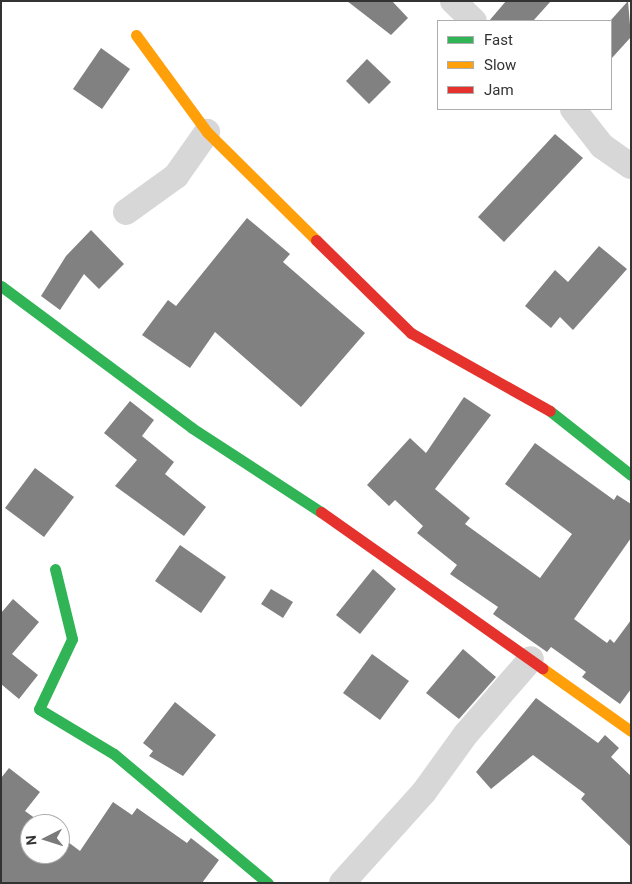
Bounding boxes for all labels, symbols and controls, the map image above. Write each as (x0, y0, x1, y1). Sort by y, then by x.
legend (437, 20, 612, 110)
text: Fast (484, 31, 513, 49)
text: Slow (484, 56, 516, 74)
text: Jam (484, 81, 514, 99)
north arrow (20, 814, 70, 864)
text: N (23, 835, 39, 846)

